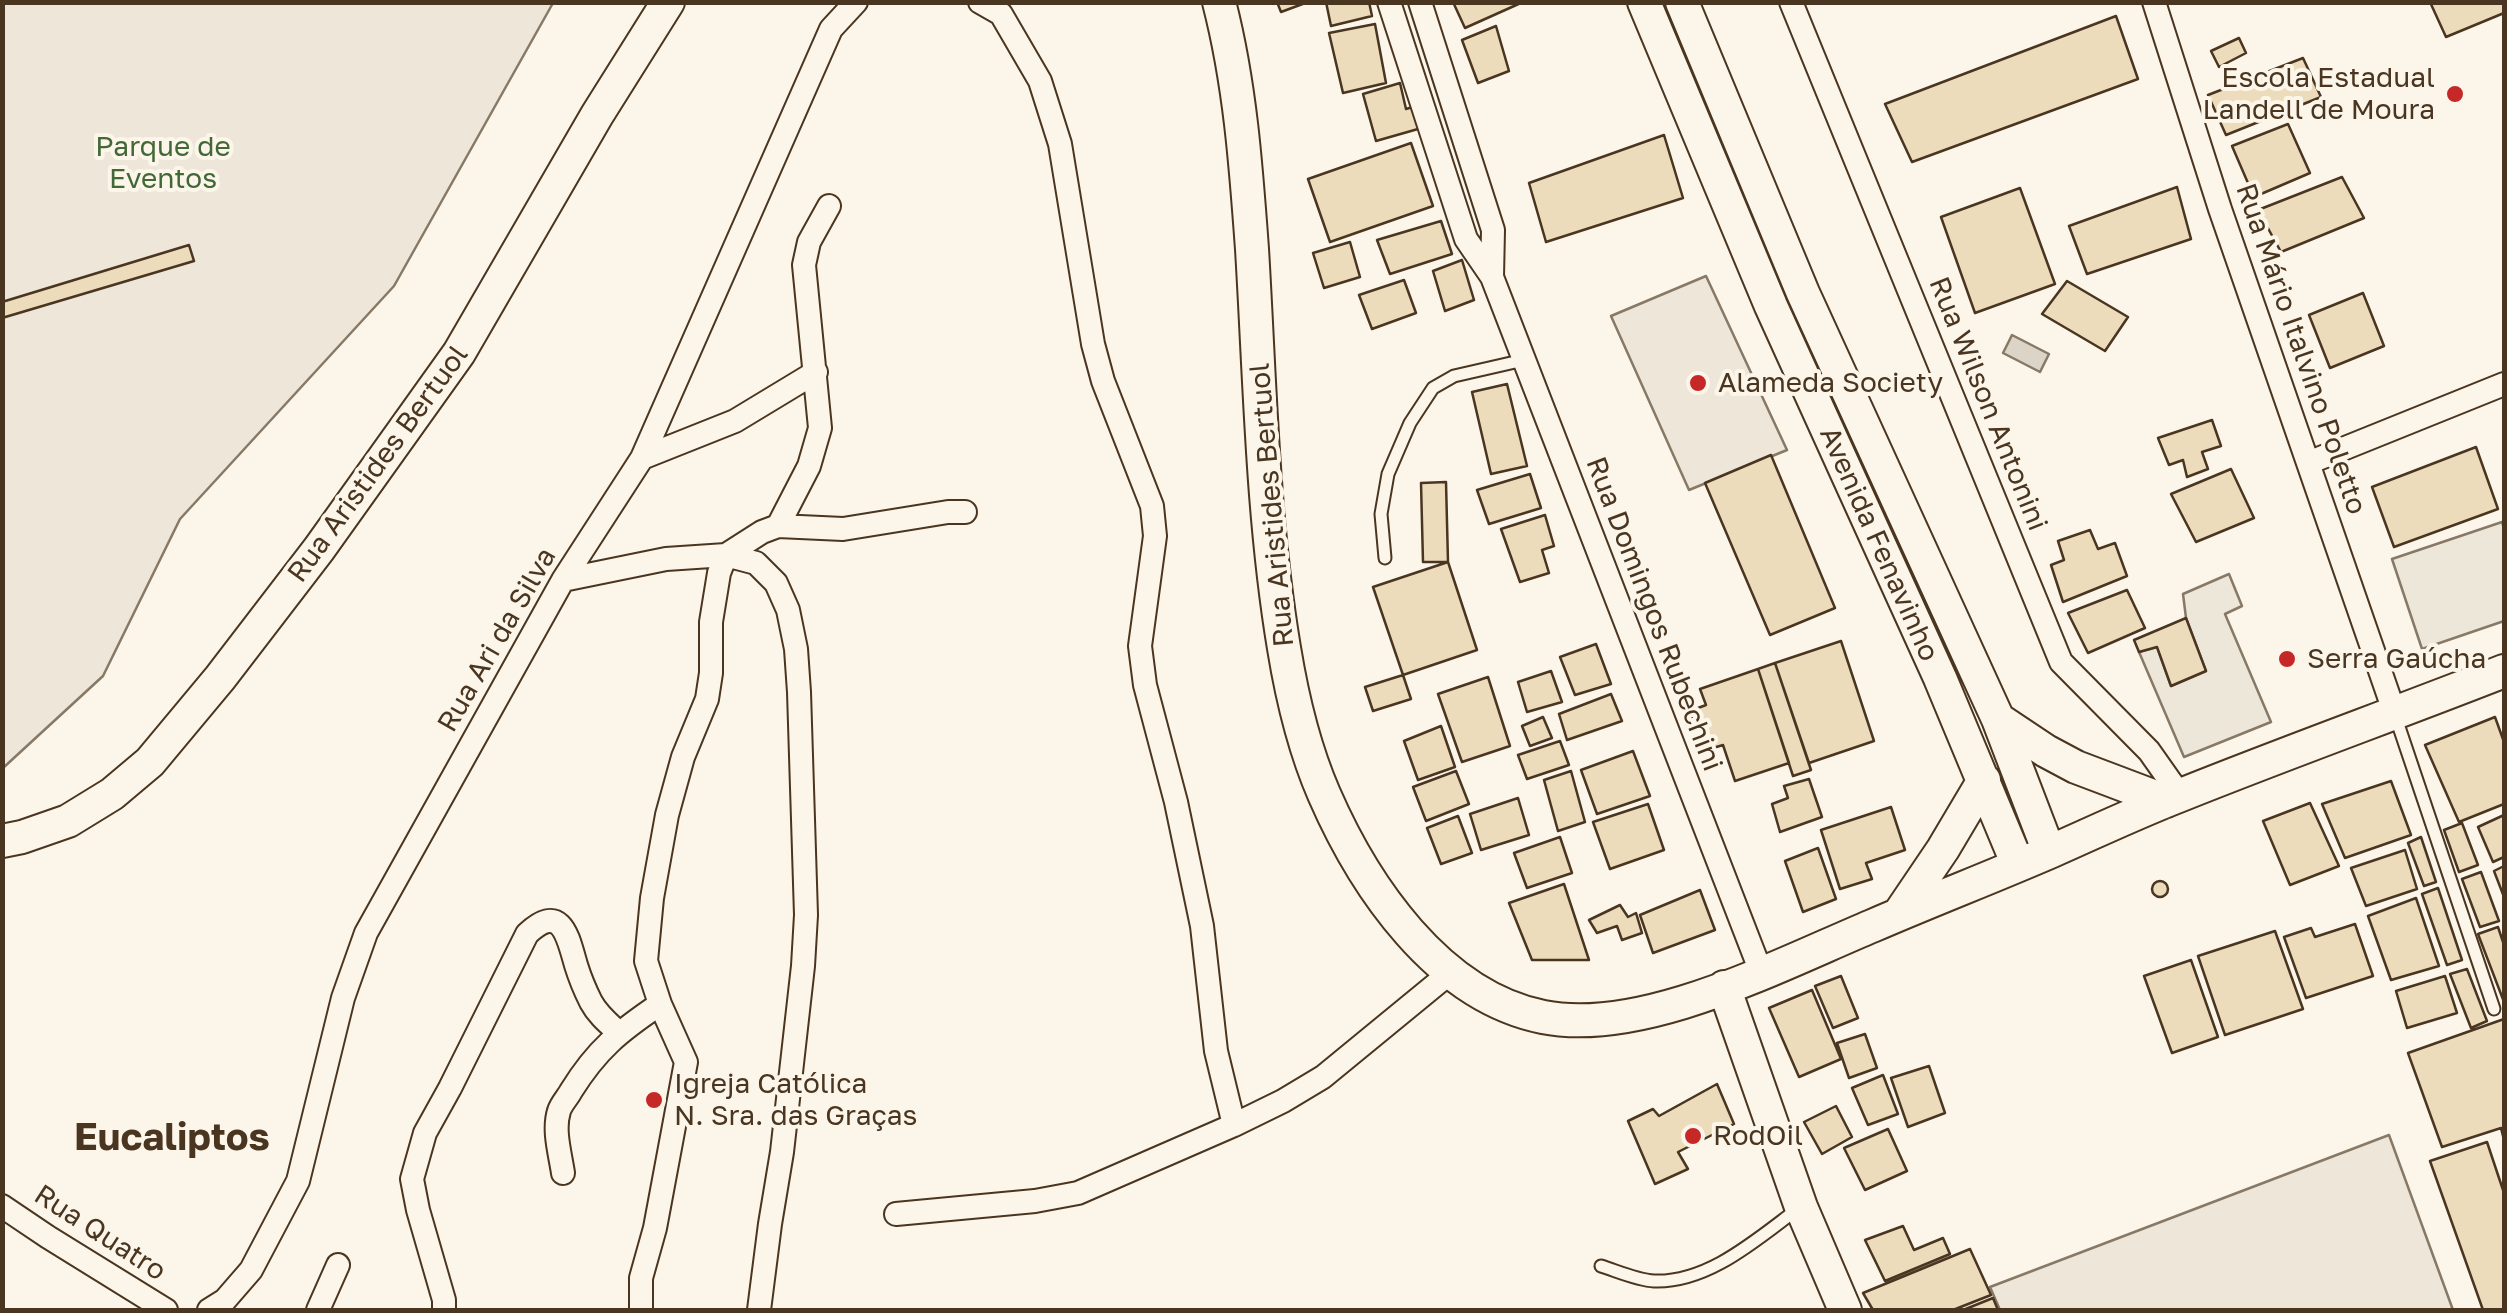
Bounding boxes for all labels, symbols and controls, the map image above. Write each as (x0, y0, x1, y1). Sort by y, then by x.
place label: Escola Estadual Landell de Moura (2203, 61, 2435, 127)
marker: Escola Estadual Landell de Moura (2444, 83, 2466, 105)
park label: Parque de Eventos (95, 130, 231, 196)
street label: Rua Mário Italvino Poletto (2229, 179, 2373, 519)
street label: Rua Wilson Antonini (1922, 272, 2054, 536)
street label: Rua Aristides Bertuol (281, 339, 475, 589)
street label: Rua Aristides Bertuol (1243, 362, 1301, 648)
place label: Alameda Society (1718, 366, 1943, 400)
marker: Alameda Society (1687, 372, 1709, 394)
street label: Avenida Fenavinho (1812, 422, 1946, 666)
street label: Rua Domingos Rubechini (1579, 452, 1729, 776)
street label: Rua Ari da Silva (431, 542, 563, 738)
place label: Serra Gaúcha (2307, 642, 2486, 676)
marker: Serra Gaúcha (2276, 648, 2298, 670)
place label: Igreja Católica N. Sra. das Graças (674, 1067, 917, 1133)
marker: Igreja Católica N. Sra. das Graças (643, 1089, 665, 1111)
district label: Eucaliptos (74, 1115, 270, 1161)
place label: RodOil (1713, 1119, 1803, 1153)
marker: RodOil (1682, 1125, 1704, 1147)
street label: Rua Quatro (28, 1178, 172, 1288)

